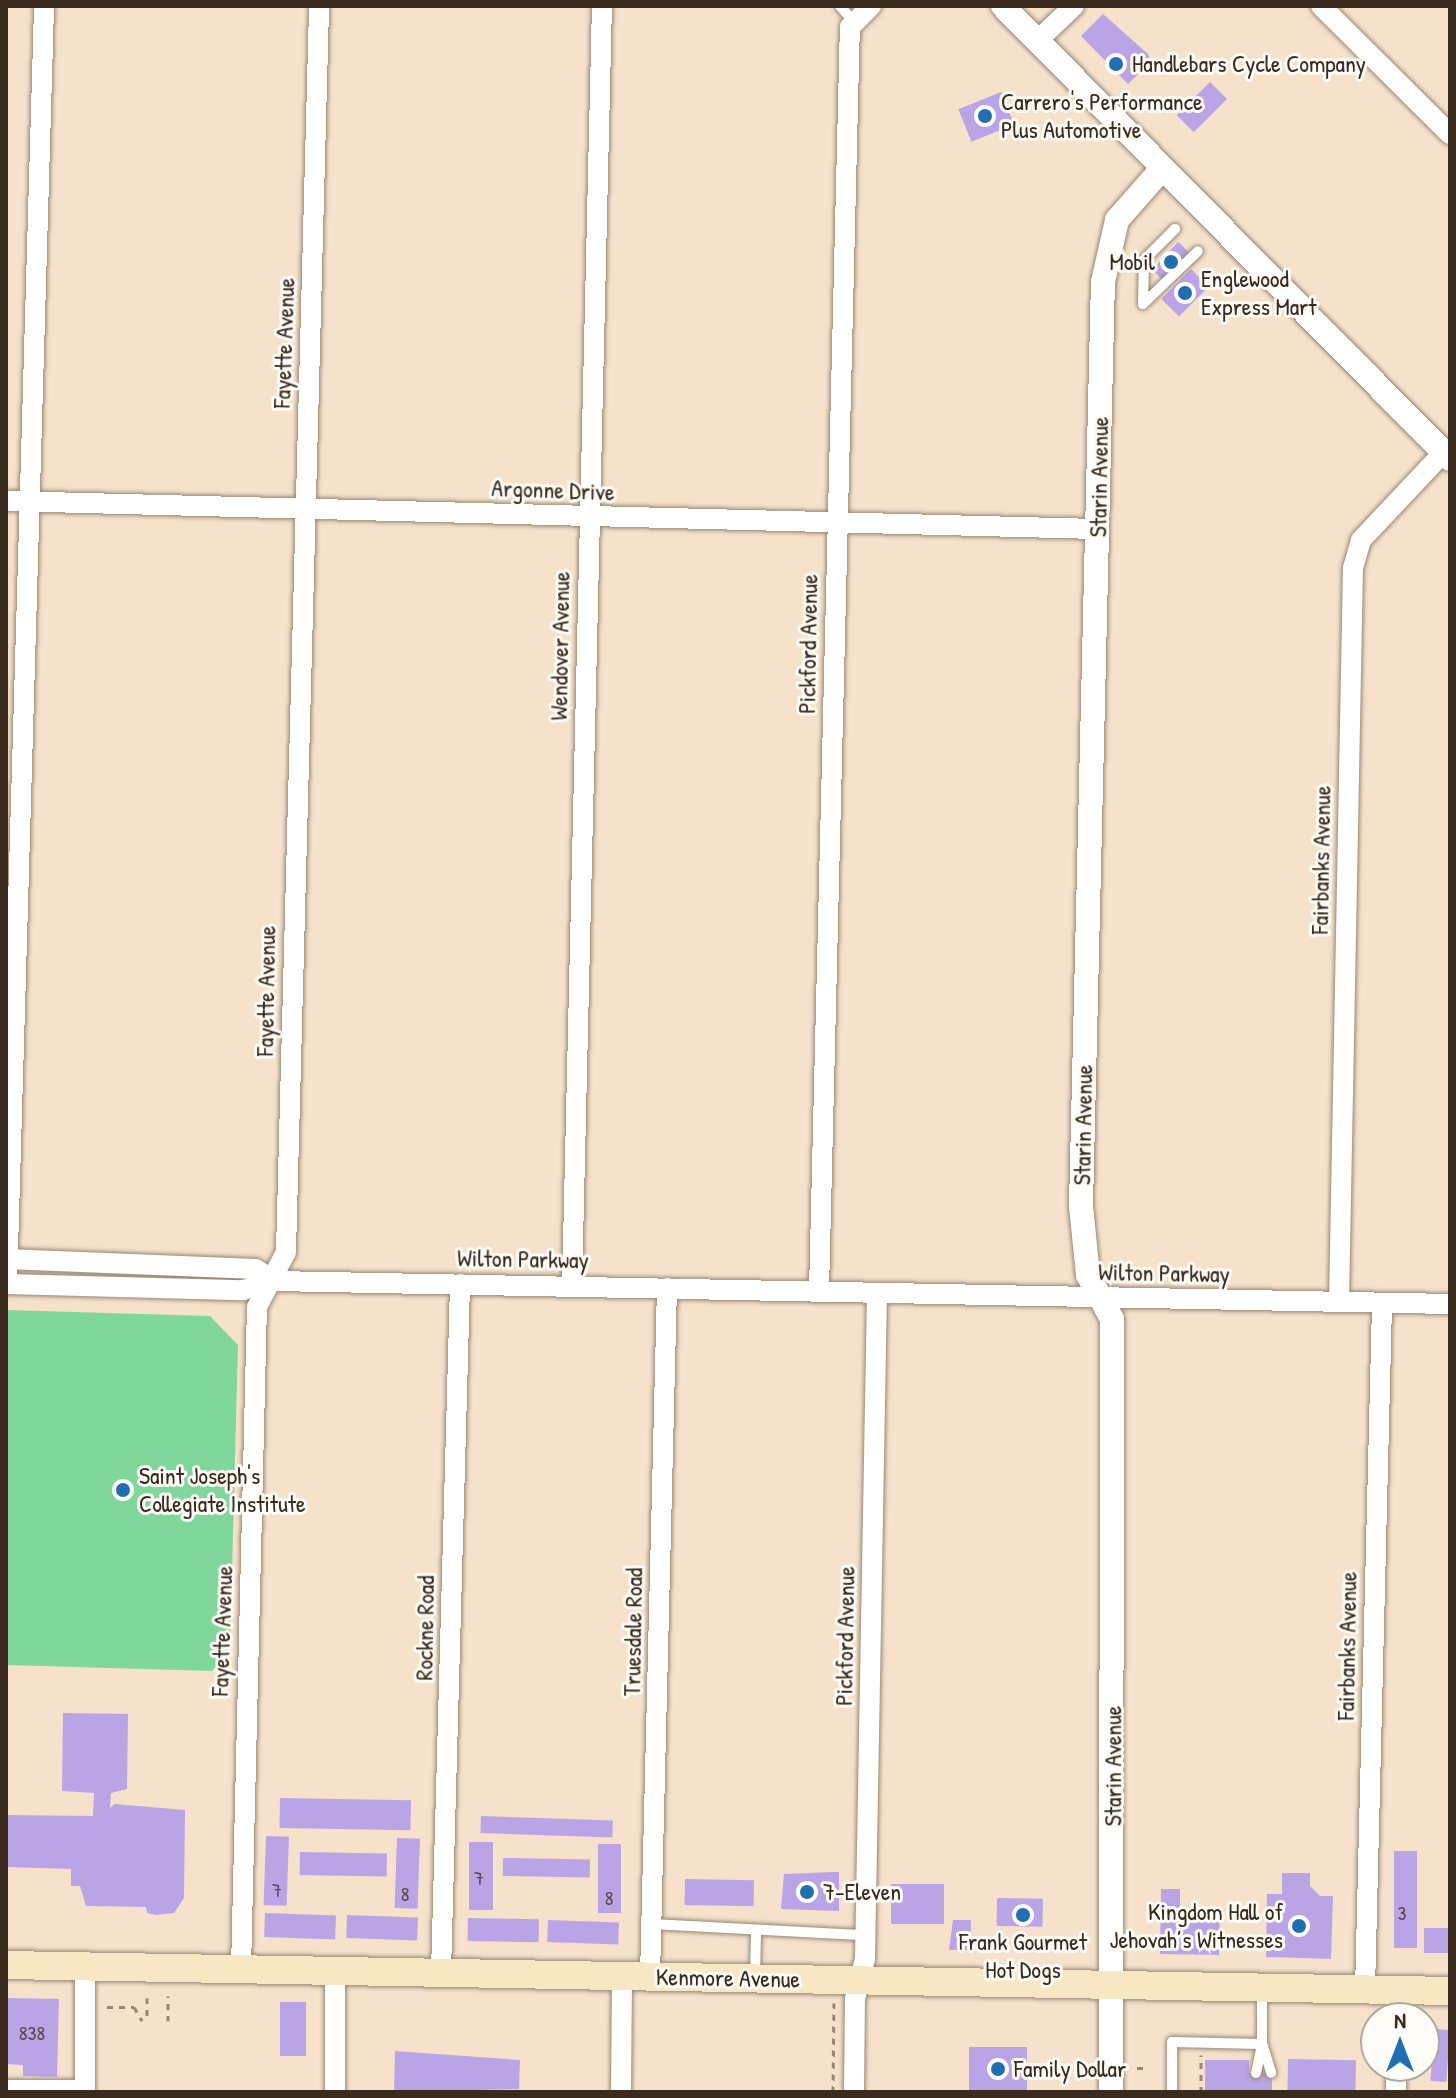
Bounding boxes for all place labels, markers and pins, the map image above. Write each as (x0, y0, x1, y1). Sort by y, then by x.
place label: Handlebars Cycle Company (1132, 50, 1366, 78)
marker: Handlebars Cycle Company (1107, 55, 1125, 73)
place label: Carrero's Performance Plus Automotive (1001, 88, 1203, 144)
marker: Carrero's Performance Plus Automotive (976, 107, 994, 125)
place label: Mobil (1109, 248, 1155, 276)
marker: Mobil (1162, 253, 1180, 271)
place label: Englewood Express Mart (1201, 265, 1317, 321)
marker: Englewood Express Mart (1176, 284, 1194, 302)
place label: Saint Joseph's Collegiate Institute (139, 1462, 306, 1518)
marker: Saint Joseph's Collegiate Institute (114, 1481, 132, 1499)
place label: 7-Eleven (823, 1878, 901, 1906)
marker: 7-Eleven (798, 1883, 816, 1901)
place label: Kingdom Hall of Jehovah’s Witnesses (1110, 1898, 1283, 1954)
marker: Frank Gourmet Hot Dogs (1014, 1906, 1032, 1924)
marker: Kingdom Hall of Jehovah’s Witnesses (1290, 1917, 1308, 1935)
place label: Frank Gourmet Hot Dogs (959, 1928, 1087, 1984)
place label: Family Dollar (1014, 2055, 1126, 2083)
marker: Family Dollar (989, 2060, 1007, 2078)

